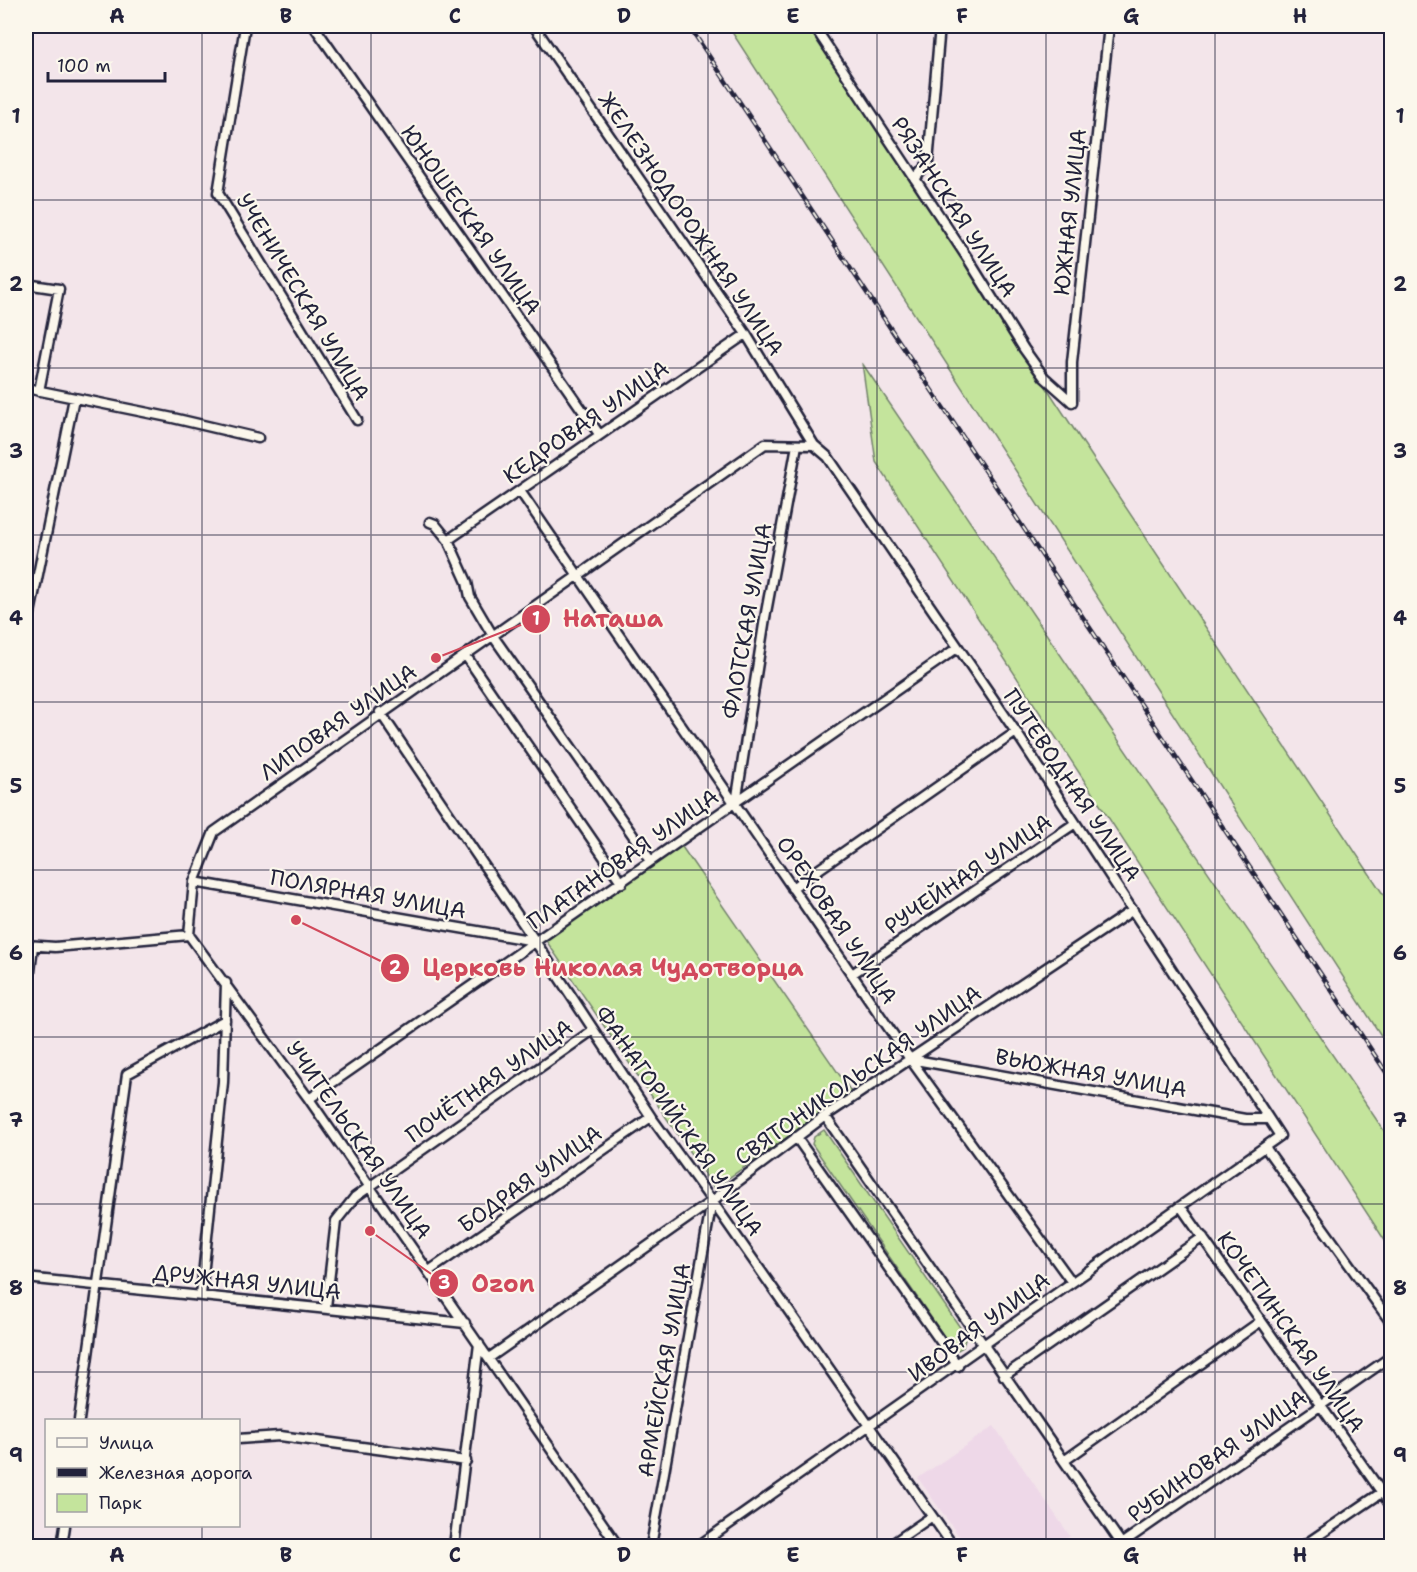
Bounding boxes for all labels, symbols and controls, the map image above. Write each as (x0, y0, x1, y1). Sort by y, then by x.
text: A (109, 3, 125, 29)
text: B (280, 3, 292, 29)
text: C (449, 3, 461, 29)
text: D (617, 3, 631, 29)
text: E (786, 3, 800, 29)
text: F (956, 3, 968, 29)
text: G (1123, 3, 1139, 29)
text: H (1293, 3, 1307, 29)
scale bar (48, 45, 165, 83)
text: 100 m (57, 54, 111, 78)
street label: ЖЕЛЕЗНОДОРОЖНАЯ УЛИЦА (592, 86, 790, 362)
text: 1 (11, 103, 21, 129)
text: 1 (1395, 103, 1405, 129)
street label: РЯЗАНСКАЯ УЛИЦА (885, 111, 1023, 303)
street label: ЮНОШЕСКАЯ УЛИЦА (394, 119, 548, 321)
street label: ЮЖНАЯ УЛИЦА (1047, 127, 1093, 297)
street label: УЧЕНИЧЕСКАЯ УЛИЦА (230, 188, 376, 406)
text: 2 (9, 271, 23, 297)
text: 2 (1393, 271, 1407, 297)
street label: КЕДРОВАЯ УЛИЦА (497, 354, 675, 490)
text: 3 (9, 438, 23, 464)
text: 3 (1393, 438, 1407, 464)
street label: ФЛОТСКАЯ УЛИЦА (715, 521, 779, 721)
callout: Наташа (521, 598, 675, 640)
text: Наташа (563, 603, 664, 635)
text: 4 (9, 605, 23, 631)
text: 4 (1393, 605, 1407, 631)
text: 1 (532, 607, 540, 631)
street label: ЛИПОВАЯ УЛИЦА (254, 657, 422, 787)
street label: ПУТЕВОДНАЯ УЛИЦА (997, 683, 1147, 887)
text: 5 (10, 773, 22, 799)
text: 5 (1394, 773, 1406, 799)
street label: ПЛАТАНОВАЯ УЛИЦА (522, 782, 724, 936)
street label: РУЧЕЙНАЯ УЛИЦА (879, 807, 1057, 941)
street label: ОРЕХОВАЯ УЛИЦА (770, 830, 904, 1010)
street label: ПОЛЯРНАЯ УЛИЦА (268, 862, 468, 926)
text: 6 (9, 940, 23, 966)
text: 6 (1393, 940, 1407, 966)
callout: Церковь Николая Чудотворца (380, 947, 815, 989)
text: Церковь Николая Чудотворца (422, 952, 804, 984)
text: 2 (389, 956, 402, 980)
street label: СВЯТОНИКОЛЬСКАЯ УЛИЦА (729, 979, 987, 1171)
street label: ФАНАГОРИЙСКАЯ УЛИЦА (588, 1000, 770, 1242)
street label: ПОЧЁТНАЯ УЛИЦА (400, 1012, 578, 1150)
street label: УЧИТЕЛЬСКАЯ УЛИЦА (280, 1035, 438, 1245)
street label: ВЬЮЖНАЯ УЛИЦА (993, 1042, 1189, 1104)
text: 7 (9, 1107, 23, 1133)
text: 7 (1393, 1107, 1407, 1133)
street label: БОДРАЯ УЛИЦА (452, 1119, 608, 1239)
street label: КОЧЕТИНСКАЯ УЛИЦА (1210, 1226, 1372, 1438)
street label: ДРУЖНАЯ УЛИЦА (151, 1258, 343, 1306)
street label: АРМЕЙСКАЯ УЛИЦА (631, 1261, 697, 1479)
callout: Ozon (429, 1262, 547, 1304)
street label: ИВОВАЯ УЛИЦА (902, 1266, 1056, 1388)
text: Ozon (471, 1268, 535, 1300)
text: 3 (438, 1271, 450, 1295)
text: 8 (9, 1275, 23, 1301)
text: 8 (1393, 1275, 1407, 1301)
street label: РУБИНОВАЯ УЛИЦА (1122, 1383, 1312, 1529)
legend (45, 1419, 240, 1527)
text: Улица (99, 1431, 153, 1455)
text: 9 (9, 1442, 23, 1468)
text: 9 (1393, 1442, 1407, 1468)
text: Железная дорога (99, 1461, 252, 1485)
text: Парк (99, 1491, 142, 1515)
text: A (109, 1542, 125, 1568)
text: B (280, 1542, 292, 1568)
text: C (449, 1542, 461, 1568)
text: D (617, 1542, 631, 1568)
text: E (786, 1542, 800, 1568)
text: F (956, 1542, 968, 1568)
text: G (1123, 1542, 1139, 1568)
text: H (1293, 1542, 1307, 1568)

